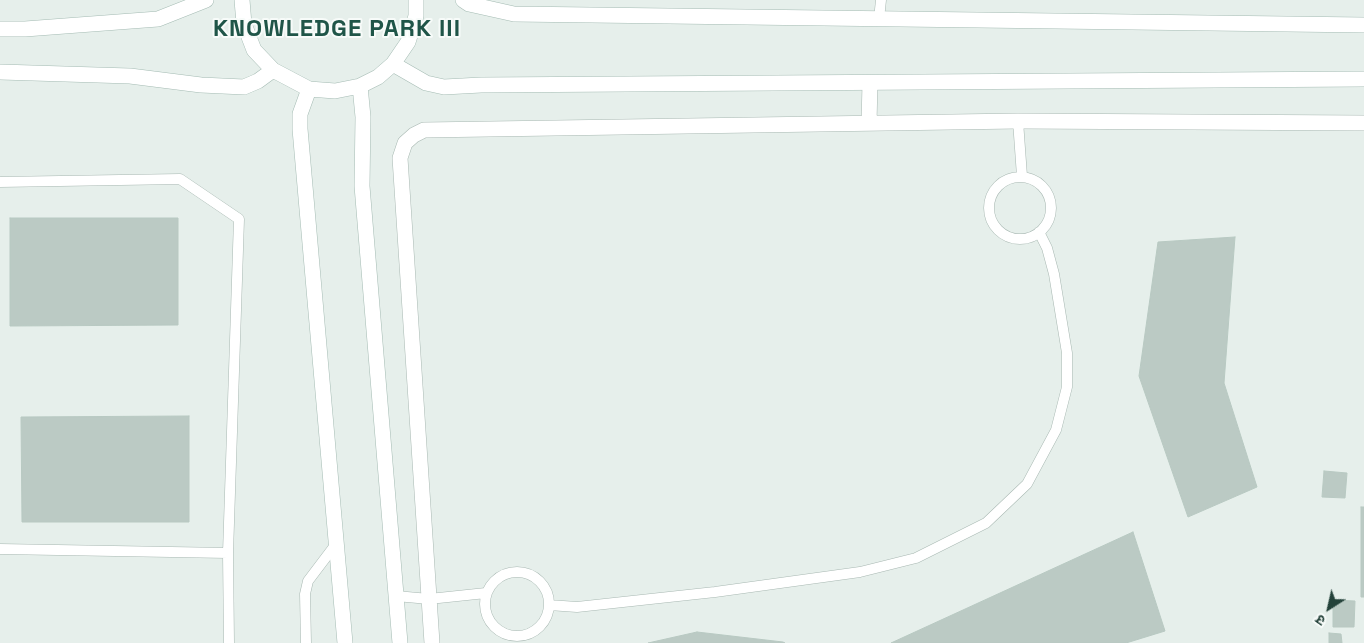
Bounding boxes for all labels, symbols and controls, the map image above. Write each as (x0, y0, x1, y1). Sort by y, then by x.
district label: KNOWLEDGE PARK III (211, 15, 463, 43)
north arrow (1304, 583, 1354, 633)
text: उ (1312, 611, 1329, 630)

